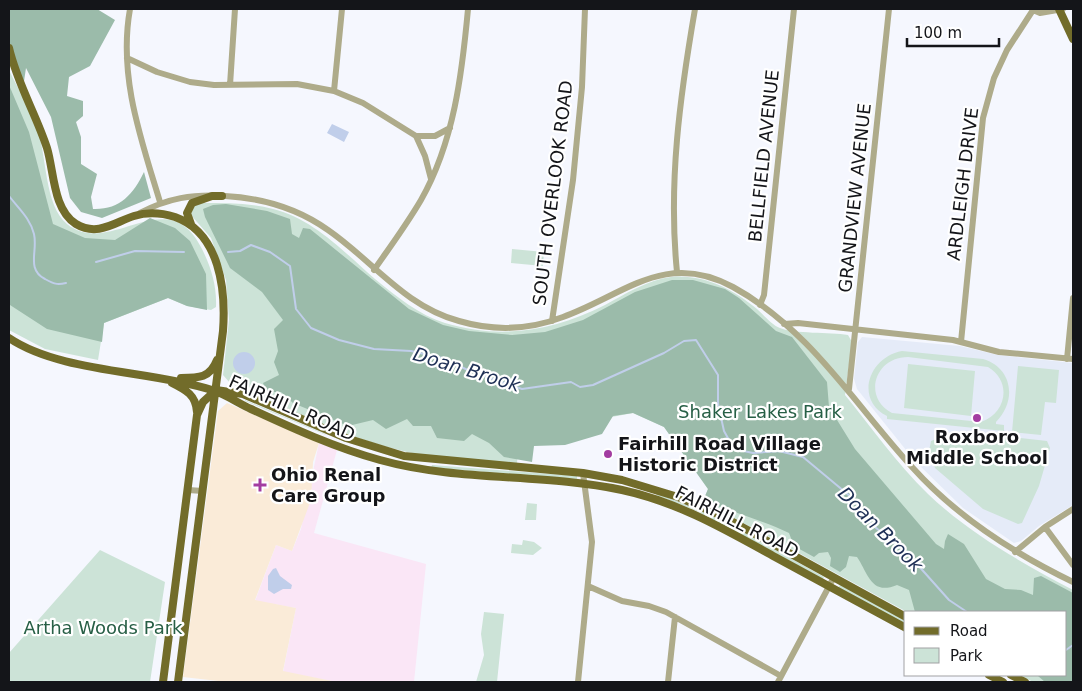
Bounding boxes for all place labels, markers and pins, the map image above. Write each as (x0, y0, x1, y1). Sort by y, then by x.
marker: Roxboro Middle School (971, 412, 983, 424)
place label: Roxboro Middle School (906, 426, 1048, 468)
place label: Fairhill Road Village Historic District (618, 433, 821, 475)
marker: Fairhill Road Village Historic District (602, 448, 614, 460)
place label: Ohio Renal Care Group (271, 464, 386, 506)
marker: Ohio Renal Care Group (253, 478, 267, 492)

